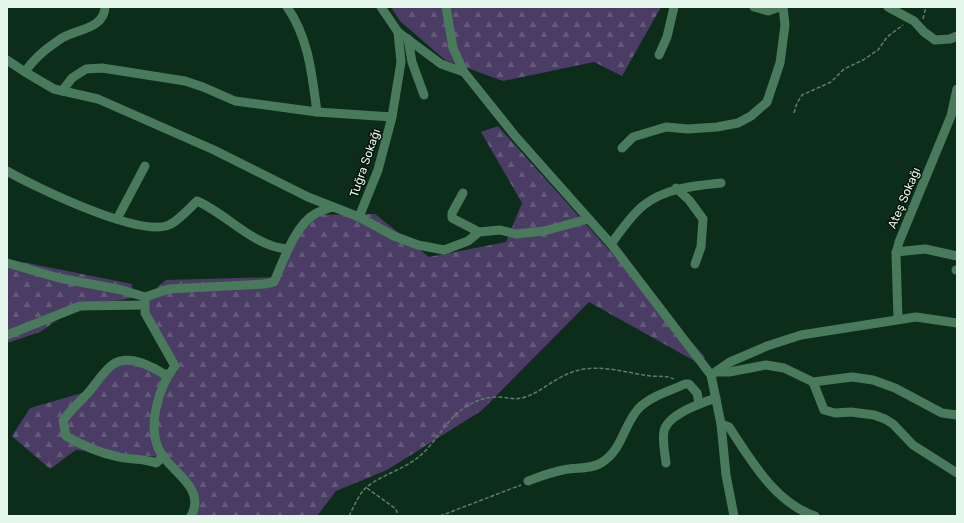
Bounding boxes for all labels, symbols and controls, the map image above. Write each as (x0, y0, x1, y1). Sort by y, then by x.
street label: Tuğra Sokağı (347, 127, 383, 199)
street label: Ateş Sokağı (885, 165, 923, 231)

